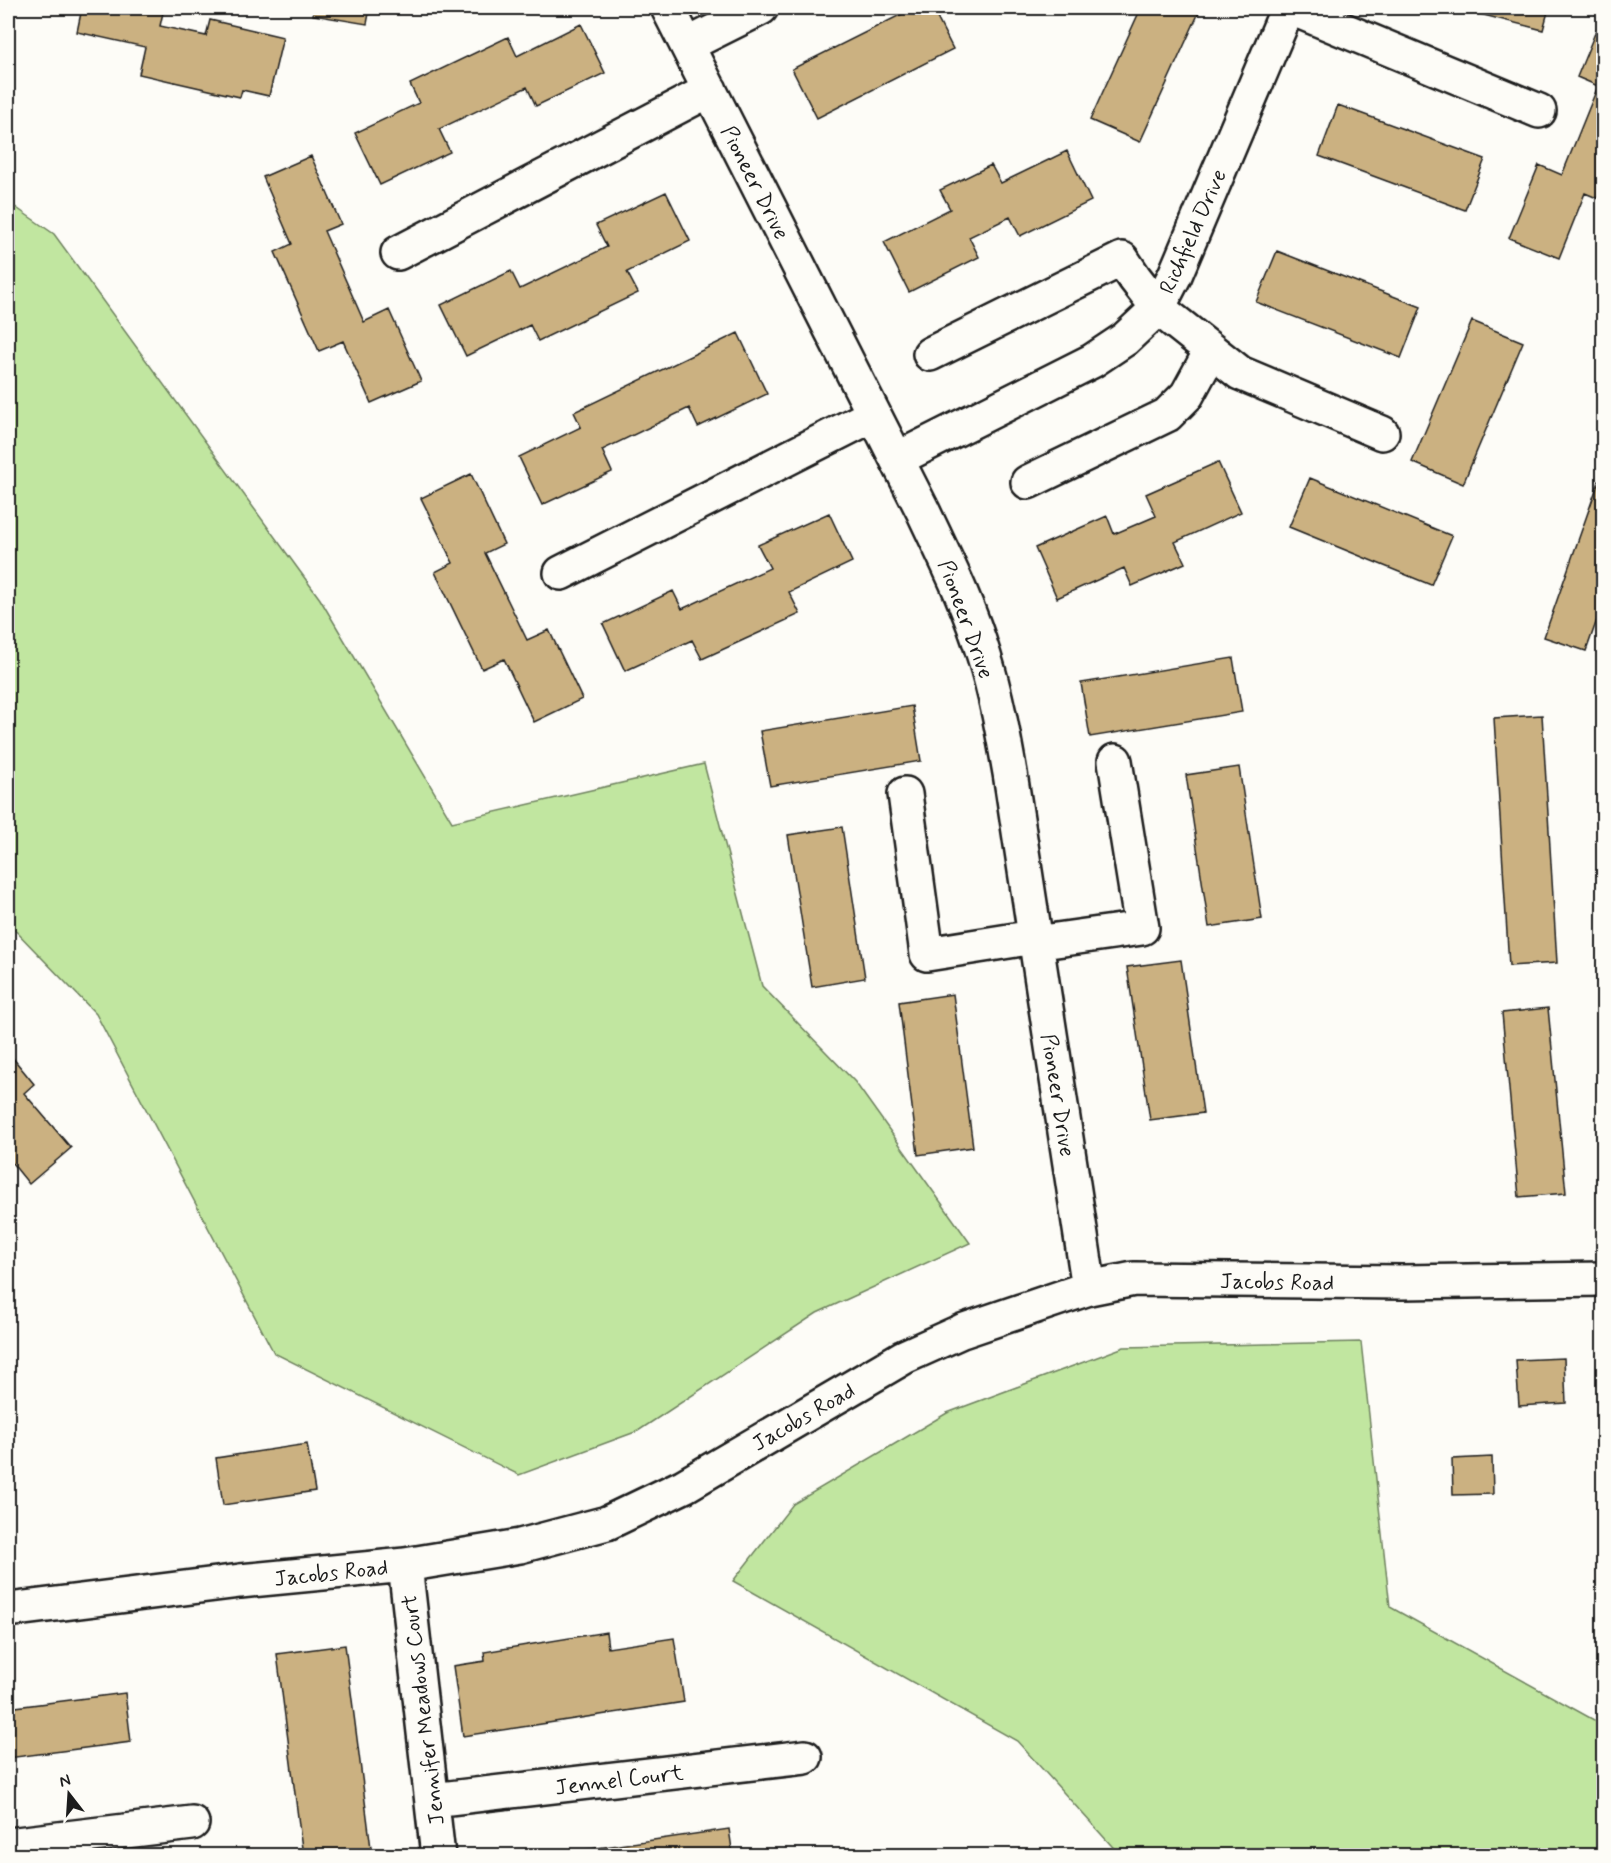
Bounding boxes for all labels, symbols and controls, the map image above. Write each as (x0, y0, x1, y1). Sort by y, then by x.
street label: Pioneer Drive (714, 121, 795, 245)
street label: Richfield Drive (1154, 165, 1234, 299)
street label: Pioneer Drive (931, 557, 1000, 683)
street label: Pioneer Drive (1033, 1032, 1081, 1159)
street label: Jacobs Road (1220, 1268, 1334, 1298)
street label: Jacobs Road (748, 1377, 860, 1458)
street label: Jacobs Road (273, 1554, 389, 1594)
street label: Jennifer Meadows Court (396, 1593, 452, 1827)
street label: Jennel Court (554, 1759, 685, 1803)
north arrow (39, 1764, 99, 1824)
text: N (57, 1769, 73, 1793)

